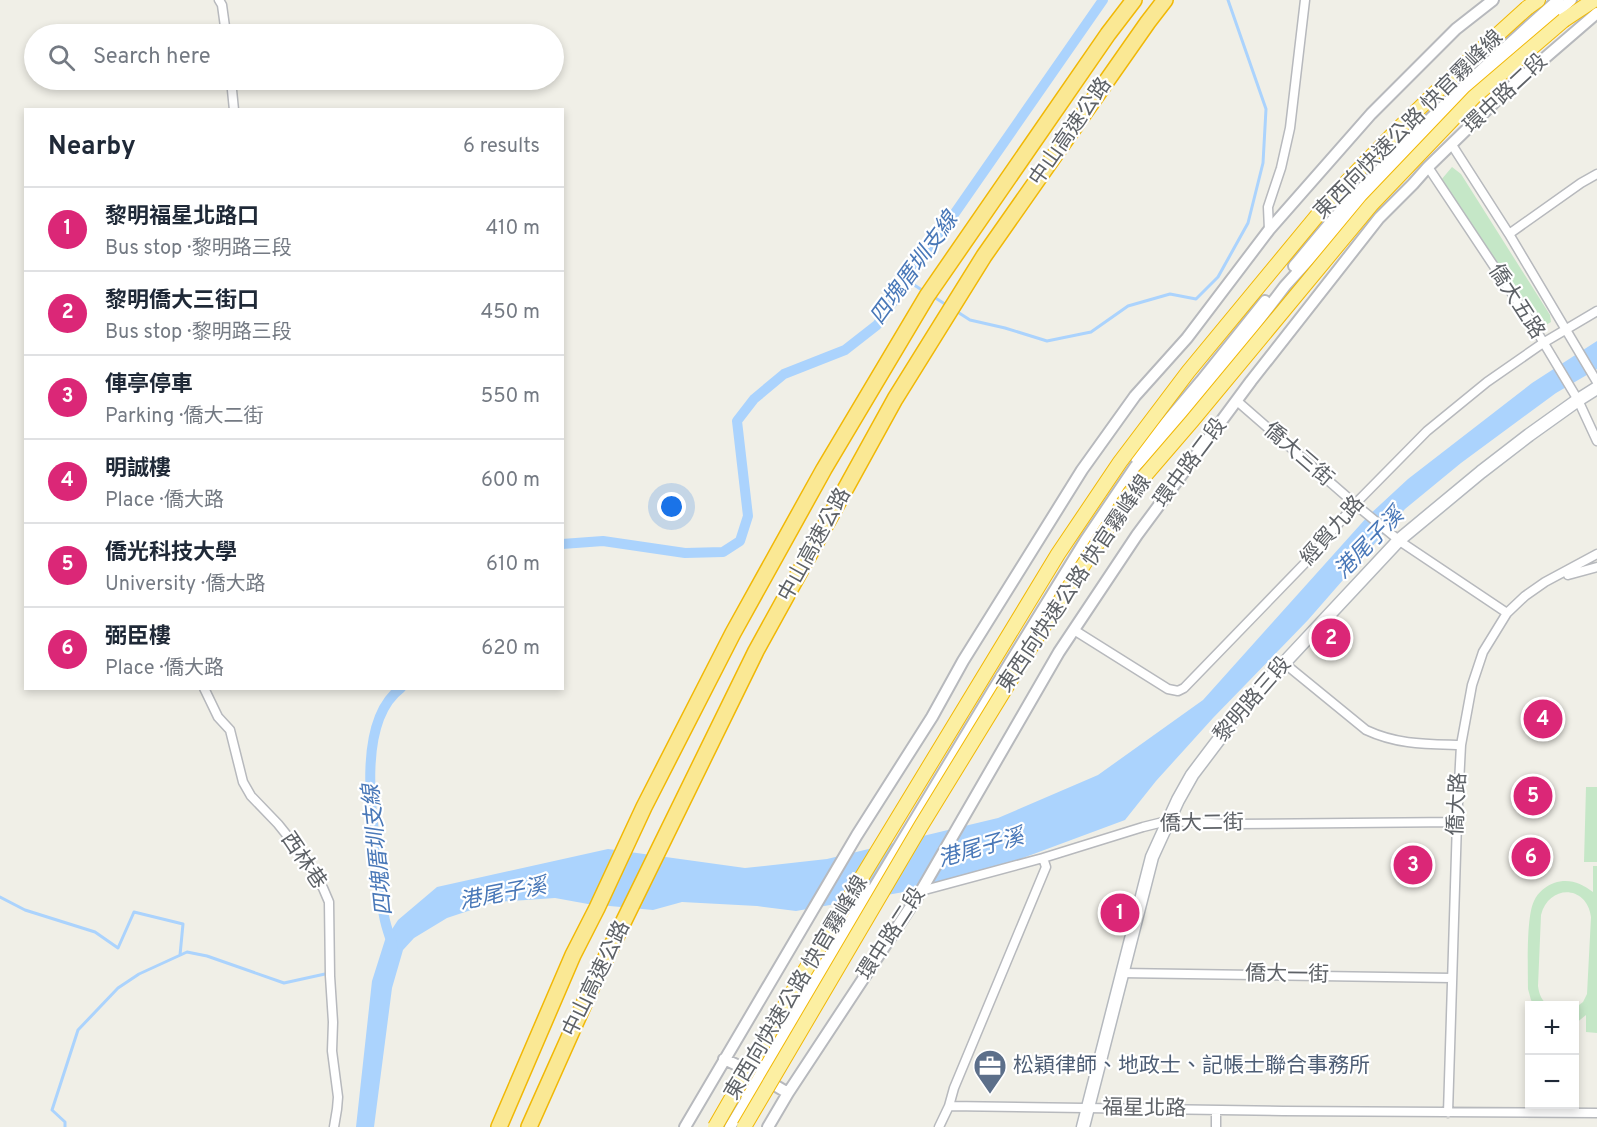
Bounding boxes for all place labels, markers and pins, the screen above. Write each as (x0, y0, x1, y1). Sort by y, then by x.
pin: 2 (1312, 616, 1350, 660)
pin: 4 (1524, 696, 1562, 742)
pin: 5 (1514, 774, 1552, 818)
pin: 6 (1512, 834, 1550, 880)
pin: 3 (1394, 842, 1432, 888)
pin: 1 (1100, 890, 1140, 936)
office icon: 松穎律師、地政士、記帳士聯合事務所 (972, 1048, 1008, 1095)
place label: 松穎律師、地政士、記帳士聯合事務所 (1013, 1053, 1370, 1080)

